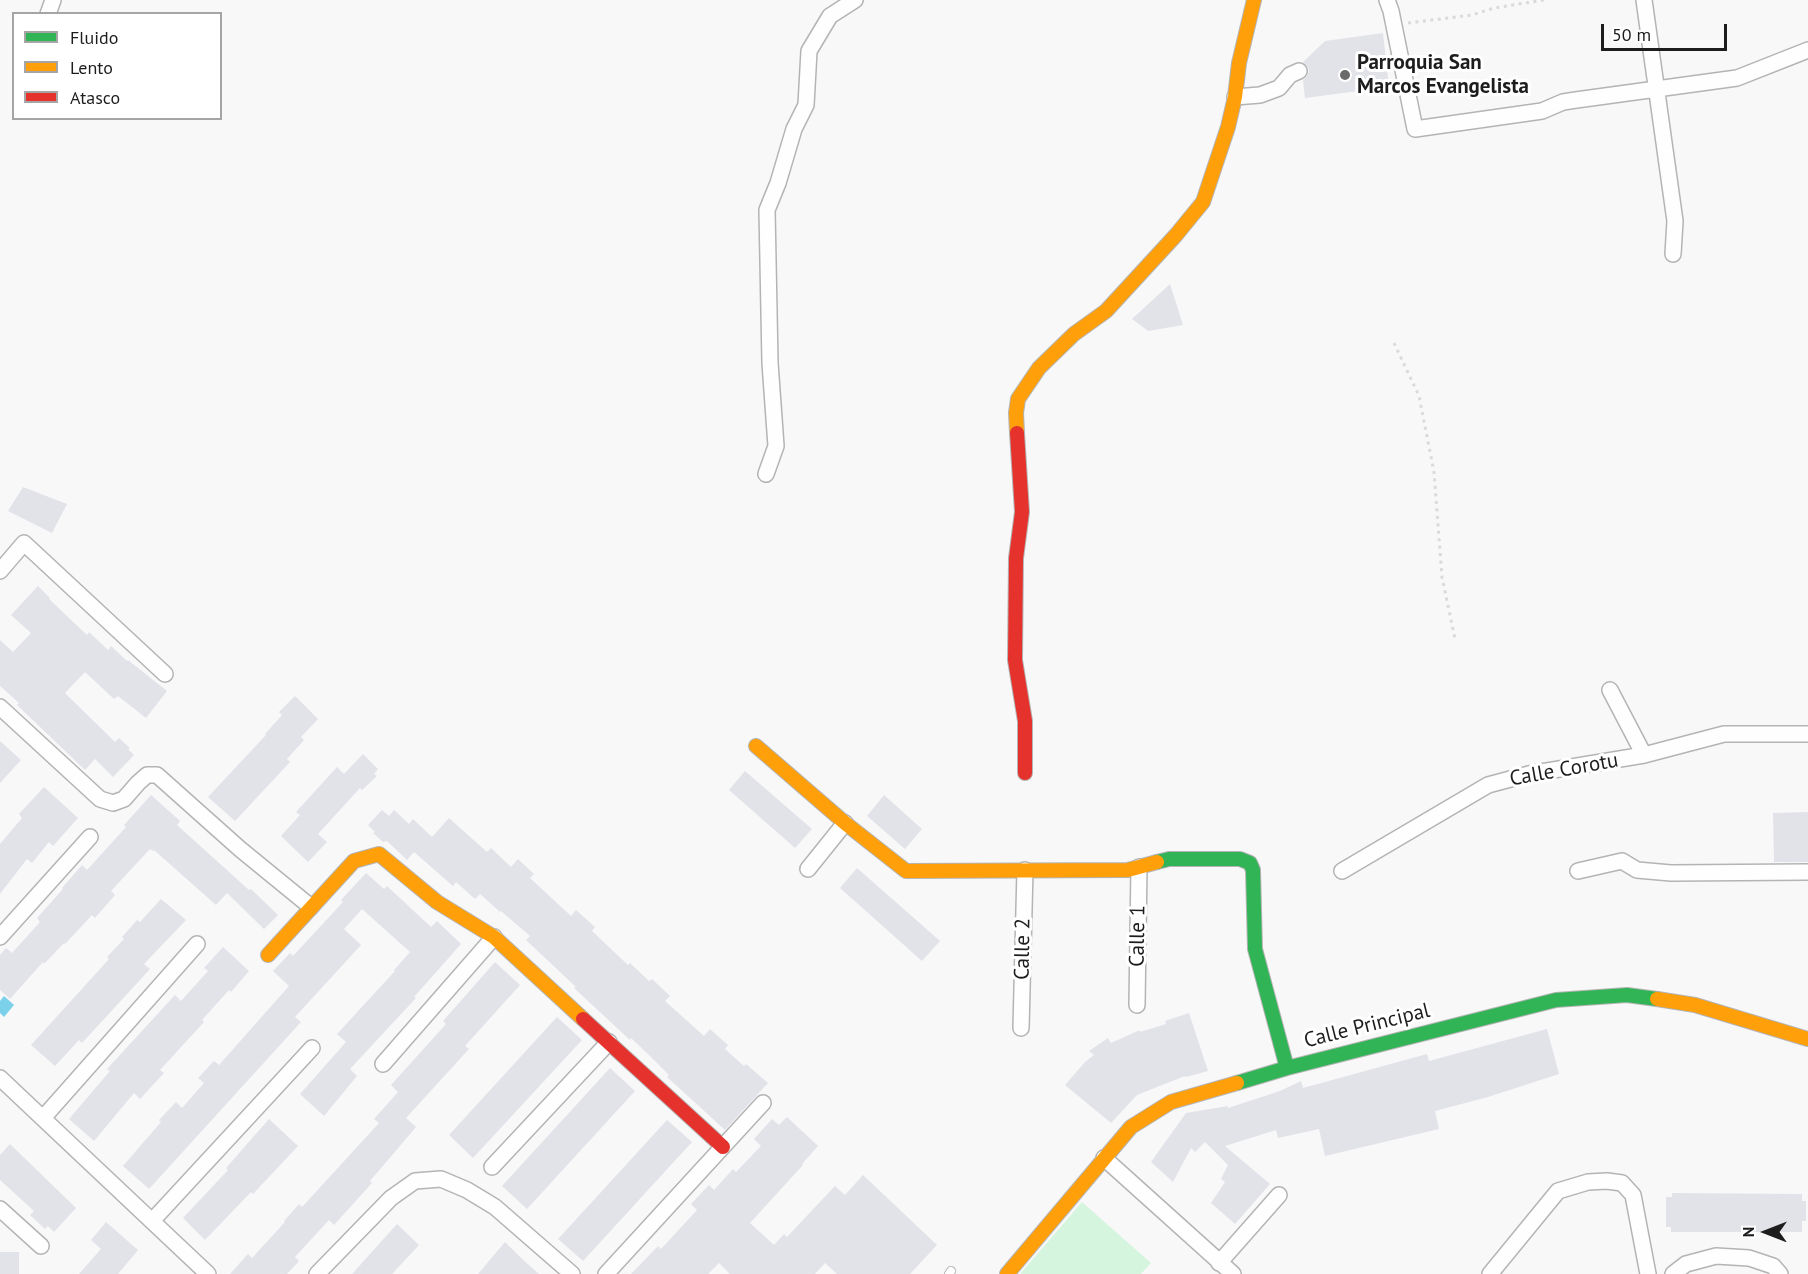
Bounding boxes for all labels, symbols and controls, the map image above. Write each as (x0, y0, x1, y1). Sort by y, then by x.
legend (12, 12, 222, 120)
scale bar (1604, 12, 1730, 50)
text: 50 m (1612, 23, 1651, 46)
text: Fluido (70, 26, 118, 49)
place label: Parroquia San Marcos Evangelista (1357, 50, 1529, 100)
text: Lento (70, 56, 113, 79)
marker: Parroquia San Marcos Evangelista (1338, 68, 1352, 82)
text: Atasco (70, 86, 120, 109)
street label: Calle Corotu (1508, 748, 1620, 792)
street label: Calle 1 (1125, 905, 1151, 967)
street label: Calle 2 (1010, 918, 1036, 980)
street label: Calle Principal (1301, 998, 1433, 1054)
north arrow (1736, 1202, 1796, 1262)
text: N (1738, 1227, 1758, 1237)

